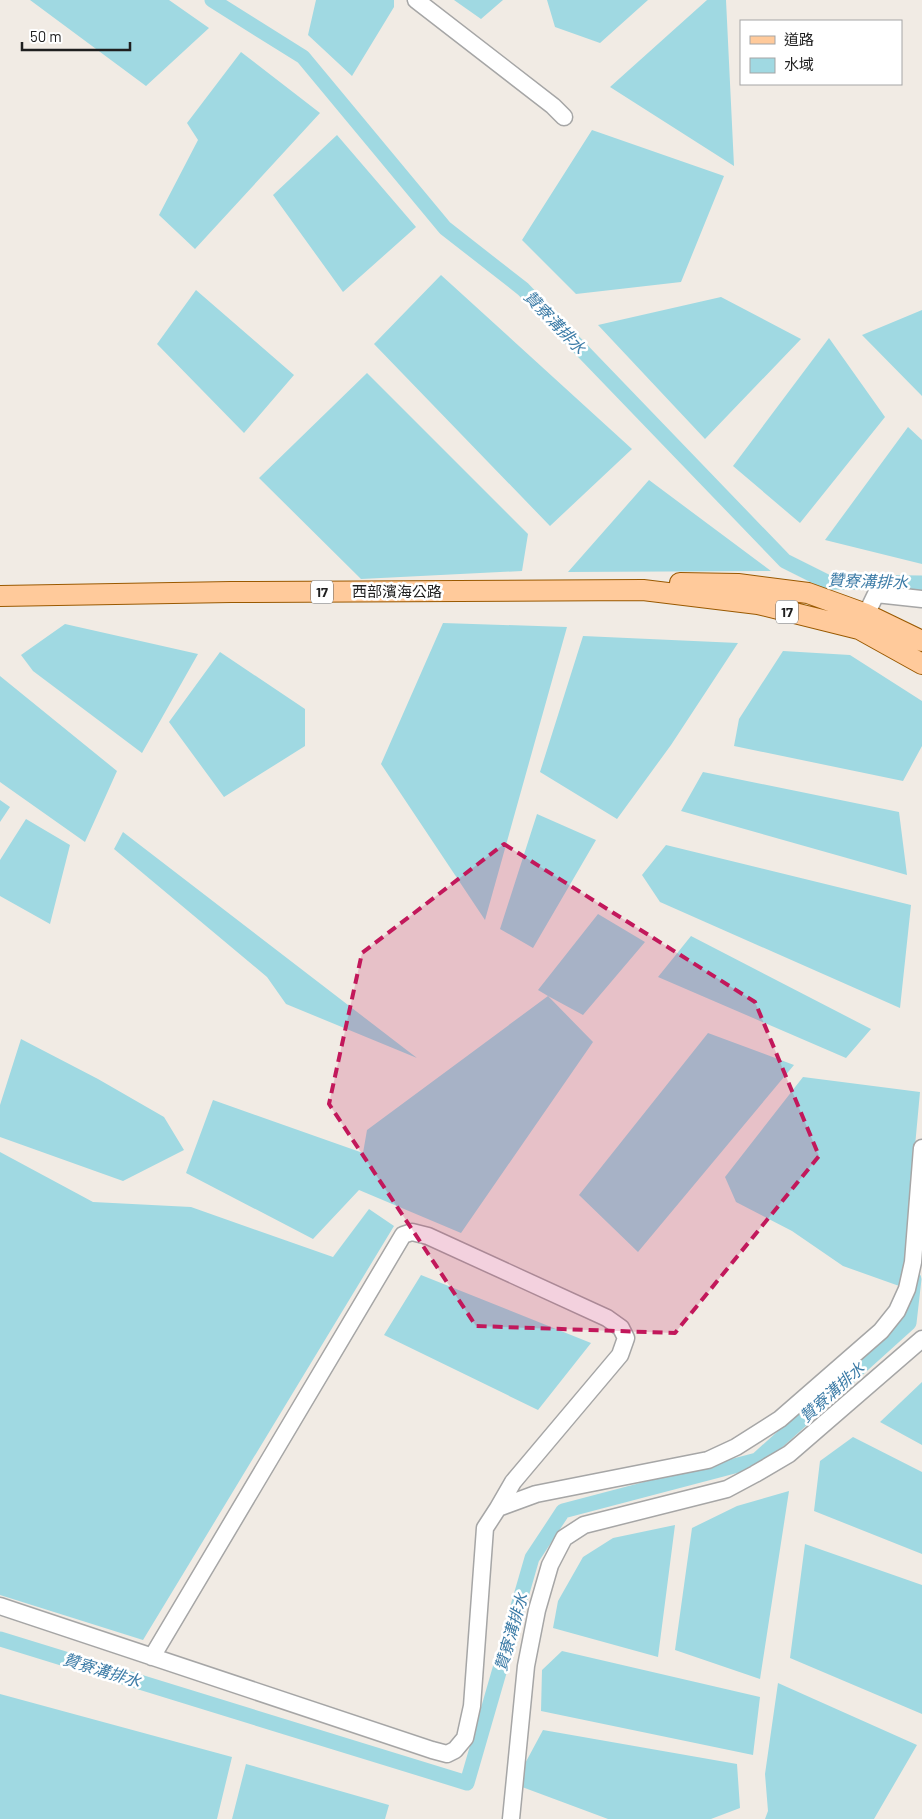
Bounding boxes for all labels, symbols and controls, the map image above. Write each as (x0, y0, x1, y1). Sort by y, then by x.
scale bar (22, 20, 130, 52)
legend (740, 20, 902, 85)
text: 50 m (30, 27, 62, 45)
text: 道路 (784, 30, 814, 48)
text: 水域 (784, 55, 814, 73)
water label: 贊寮溝排水 (521, 286, 591, 358)
water label: 贊寮溝排水 (828, 570, 909, 591)
road number: 17 (311, 580, 333, 604)
street label: 西部濱海公路 (352, 582, 442, 600)
road number: 17 (776, 600, 798, 624)
water label: 贊寮溝排水 (796, 1357, 868, 1425)
water label: 贊寮溝排水 (490, 1590, 531, 1673)
water label: 贊寮溝排水 (61, 1649, 144, 1691)

